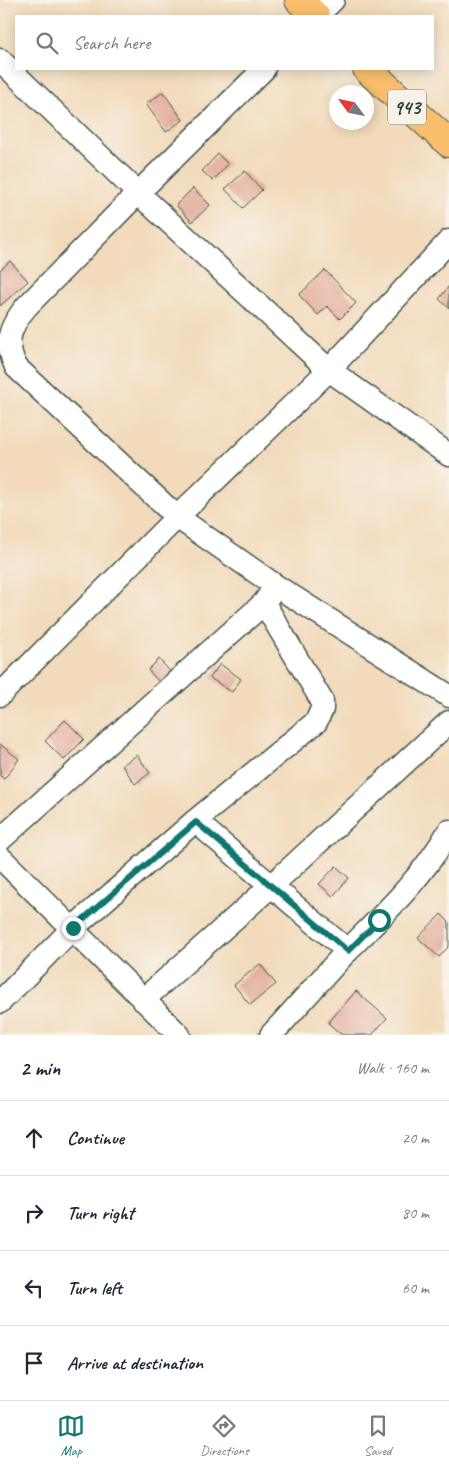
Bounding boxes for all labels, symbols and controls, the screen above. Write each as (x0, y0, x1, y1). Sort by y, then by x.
search box (15, 15, 434, 70)
icon: search (33, 29, 61, 57)
text: Search here (73, 31, 150, 55)
north arrow (329, 85, 374, 130)
road number: 943 (388, 90, 426, 124)
route start (368, 909, 391, 932)
route end (62, 917, 85, 940)
text: 2 min (20, 1055, 60, 1081)
text: Walk · 160 m (357, 1058, 429, 1078)
icon: ahead (20, 1124, 48, 1152)
text: Continue (67, 1126, 124, 1150)
text: 20 m (402, 1128, 429, 1148)
icon: right (20, 1199, 48, 1227)
text: Turn right (67, 1201, 134, 1225)
text: 80 m (402, 1203, 429, 1223)
icon: left (20, 1274, 48, 1302)
text: Turn left (67, 1276, 122, 1300)
text: 60 m (402, 1278, 429, 1298)
icon: arrive (20, 1349, 48, 1377)
text: Arrive at destination (67, 1351, 203, 1375)
tab: Map (57, 1412, 85, 1459)
tab: Directions (200, 1412, 249, 1459)
tab: Saved (364, 1412, 392, 1459)

